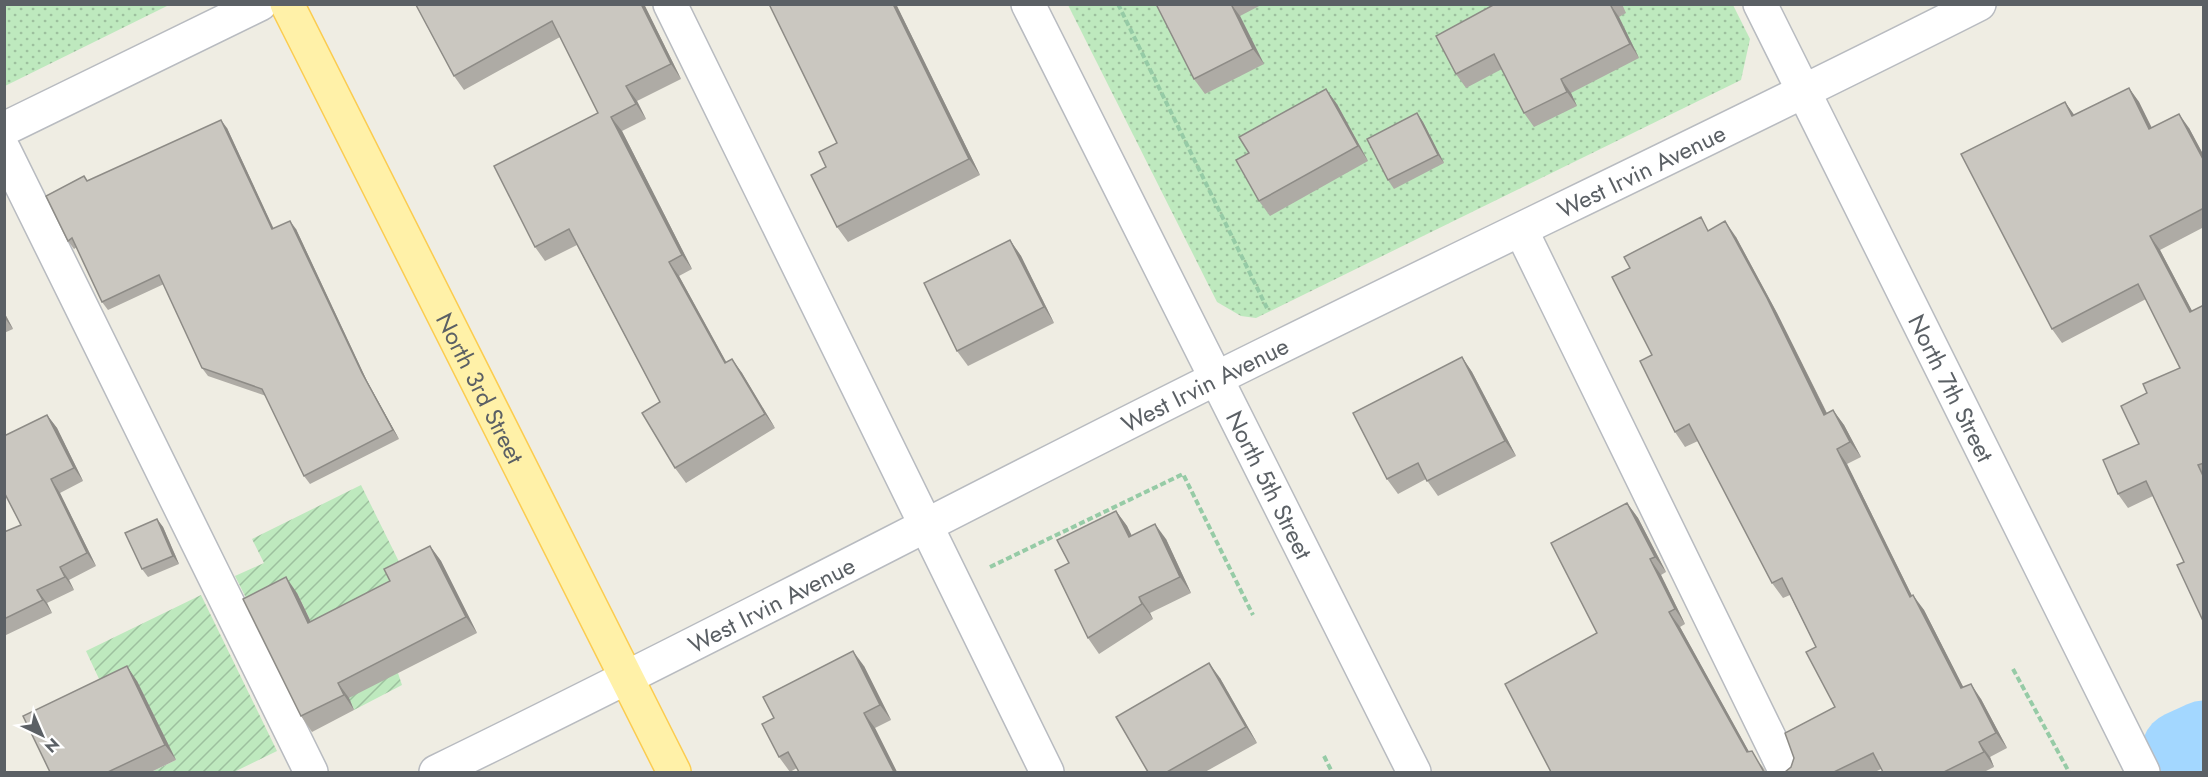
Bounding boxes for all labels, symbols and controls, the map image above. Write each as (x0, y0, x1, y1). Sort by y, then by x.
street label: West Irvin Avenue (1551, 115, 1731, 226)
street label: North 3rd Street (428, 306, 533, 470)
street label: North 7th Street (1900, 308, 2003, 468)
street label: West Irvin Avenue (1115, 328, 1294, 441)
street label: North 5th Street (1218, 404, 1322, 565)
street label: West Irvin Avenue (682, 547, 861, 662)
north arrow (12, 705, 72, 765)
text: N (40, 733, 65, 758)

